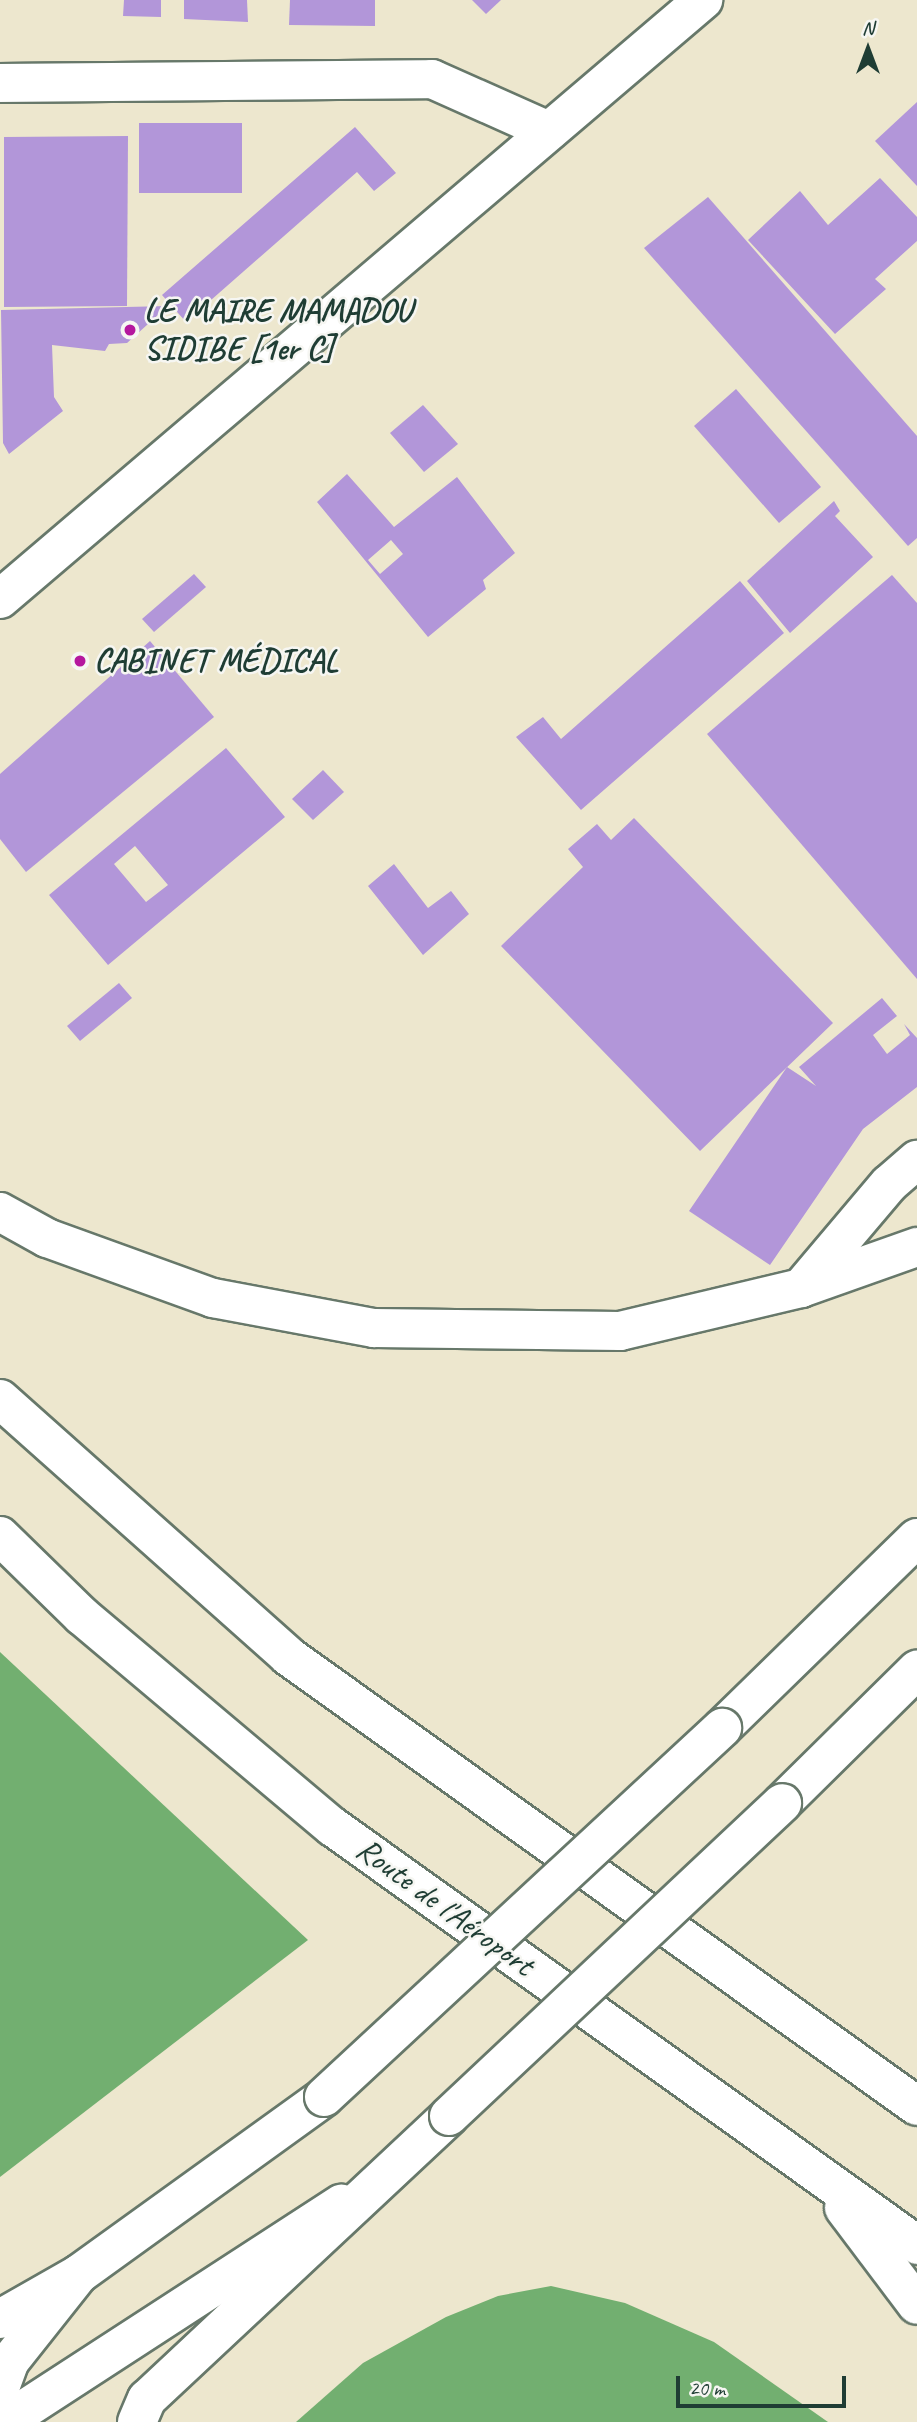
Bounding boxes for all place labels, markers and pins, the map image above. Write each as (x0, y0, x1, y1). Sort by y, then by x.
place label: LE MAIRE MAMADOU SIDIBE [1er C] (144, 291, 413, 369)
marker: LE MAIRE MAMADOU SIDIBE [1er C] (122, 322, 138, 338)
place label: CABINET MÉDICAL (94, 641, 338, 681)
marker: CABINET MÉDICAL (72, 653, 88, 669)

